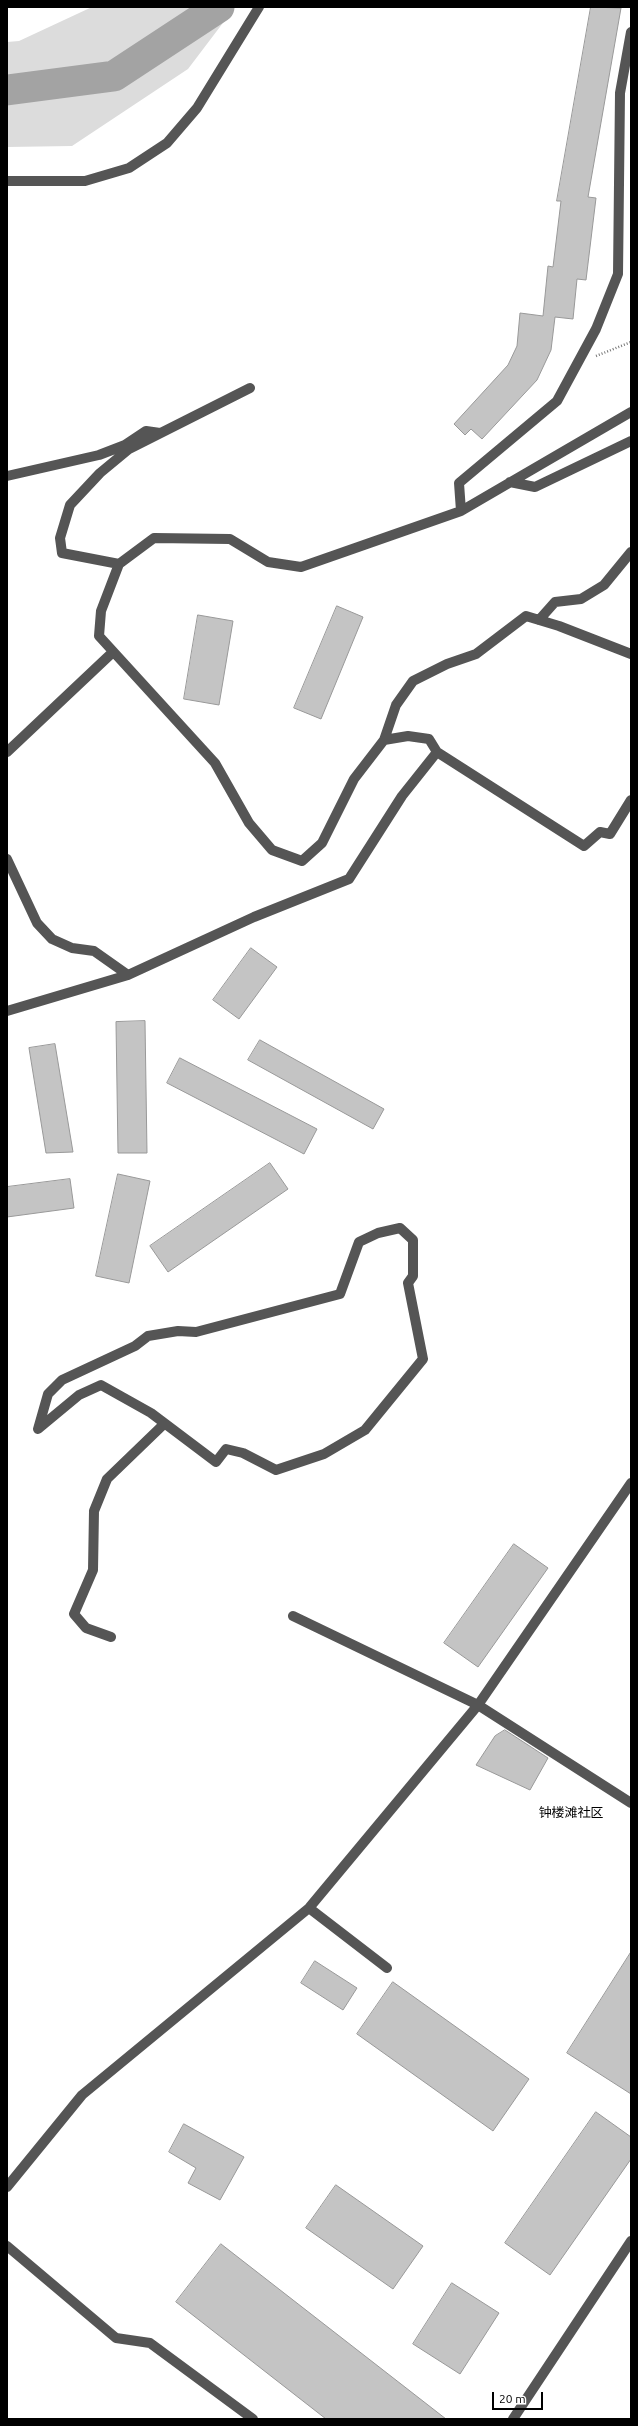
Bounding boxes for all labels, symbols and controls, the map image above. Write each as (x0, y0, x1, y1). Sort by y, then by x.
district label: 钟楼滩社区 (539, 1805, 603, 1821)
scale bar (494, 2384, 545, 2410)
text: 20 m (499, 2392, 526, 2405)

